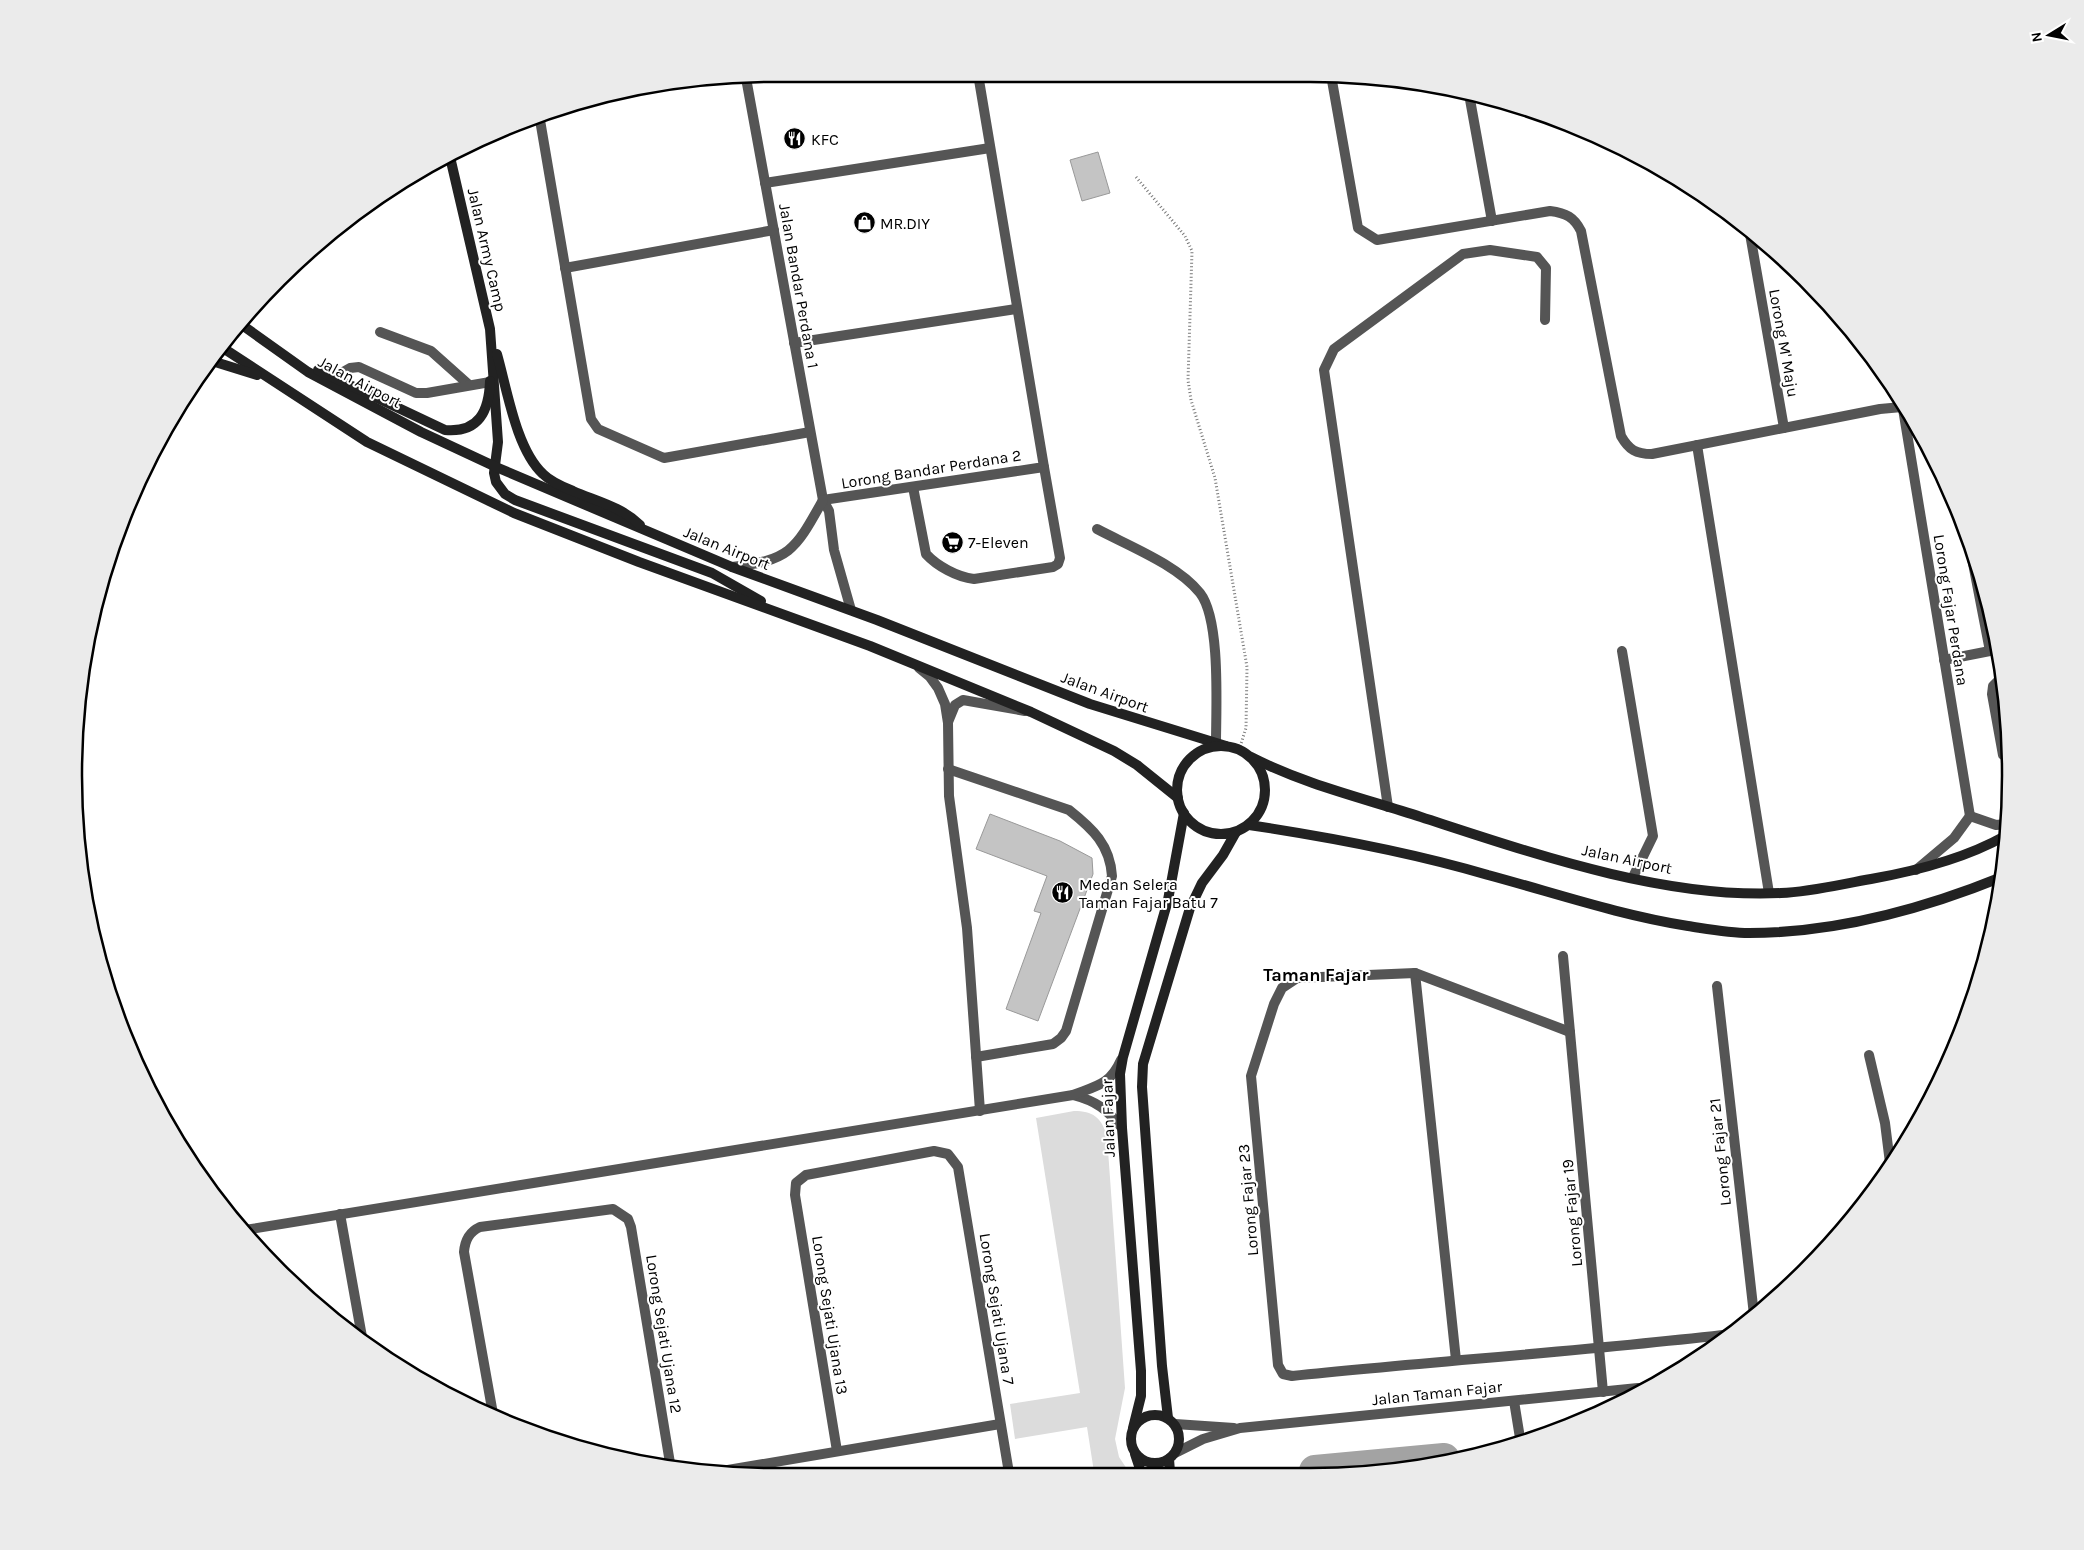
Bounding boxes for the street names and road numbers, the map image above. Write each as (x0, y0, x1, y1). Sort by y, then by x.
street label: Jalan Army Camp (464, 186, 510, 314)
street label: Jalan Bandar Perdana 1 (775, 202, 823, 370)
street label: Lorong M' Maju (1765, 287, 1803, 399)
street label: Jalan Airport (315, 352, 405, 412)
street label: Lorong Bandar Perdana 2 (840, 445, 1022, 493)
street label: Jalan Airport (681, 522, 773, 574)
street label: Lorong Fajar Perdana (1930, 533, 1972, 687)
street label: Jalan Airport (1059, 667, 1151, 717)
street label: Jalan Airport (1580, 840, 1674, 878)
street label: Jalan Fajar (1097, 1078, 1119, 1158)
street label: Lorong Fajar 21 (1705, 1097, 1735, 1207)
street label: Lorong Fajar 23 (1234, 1143, 1262, 1257)
street label: Lorong Fajar 19 (1558, 1158, 1586, 1268)
street label: Lorong Sejati Ujana 7 (976, 1232, 1018, 1387)
street label: Lorong Sejati Ujana 13 (808, 1234, 852, 1396)
street label: Lorong Sejati Ujana 12 (642, 1253, 686, 1415)
street label: Jalan Taman Fajar (1371, 1377, 1503, 1409)

